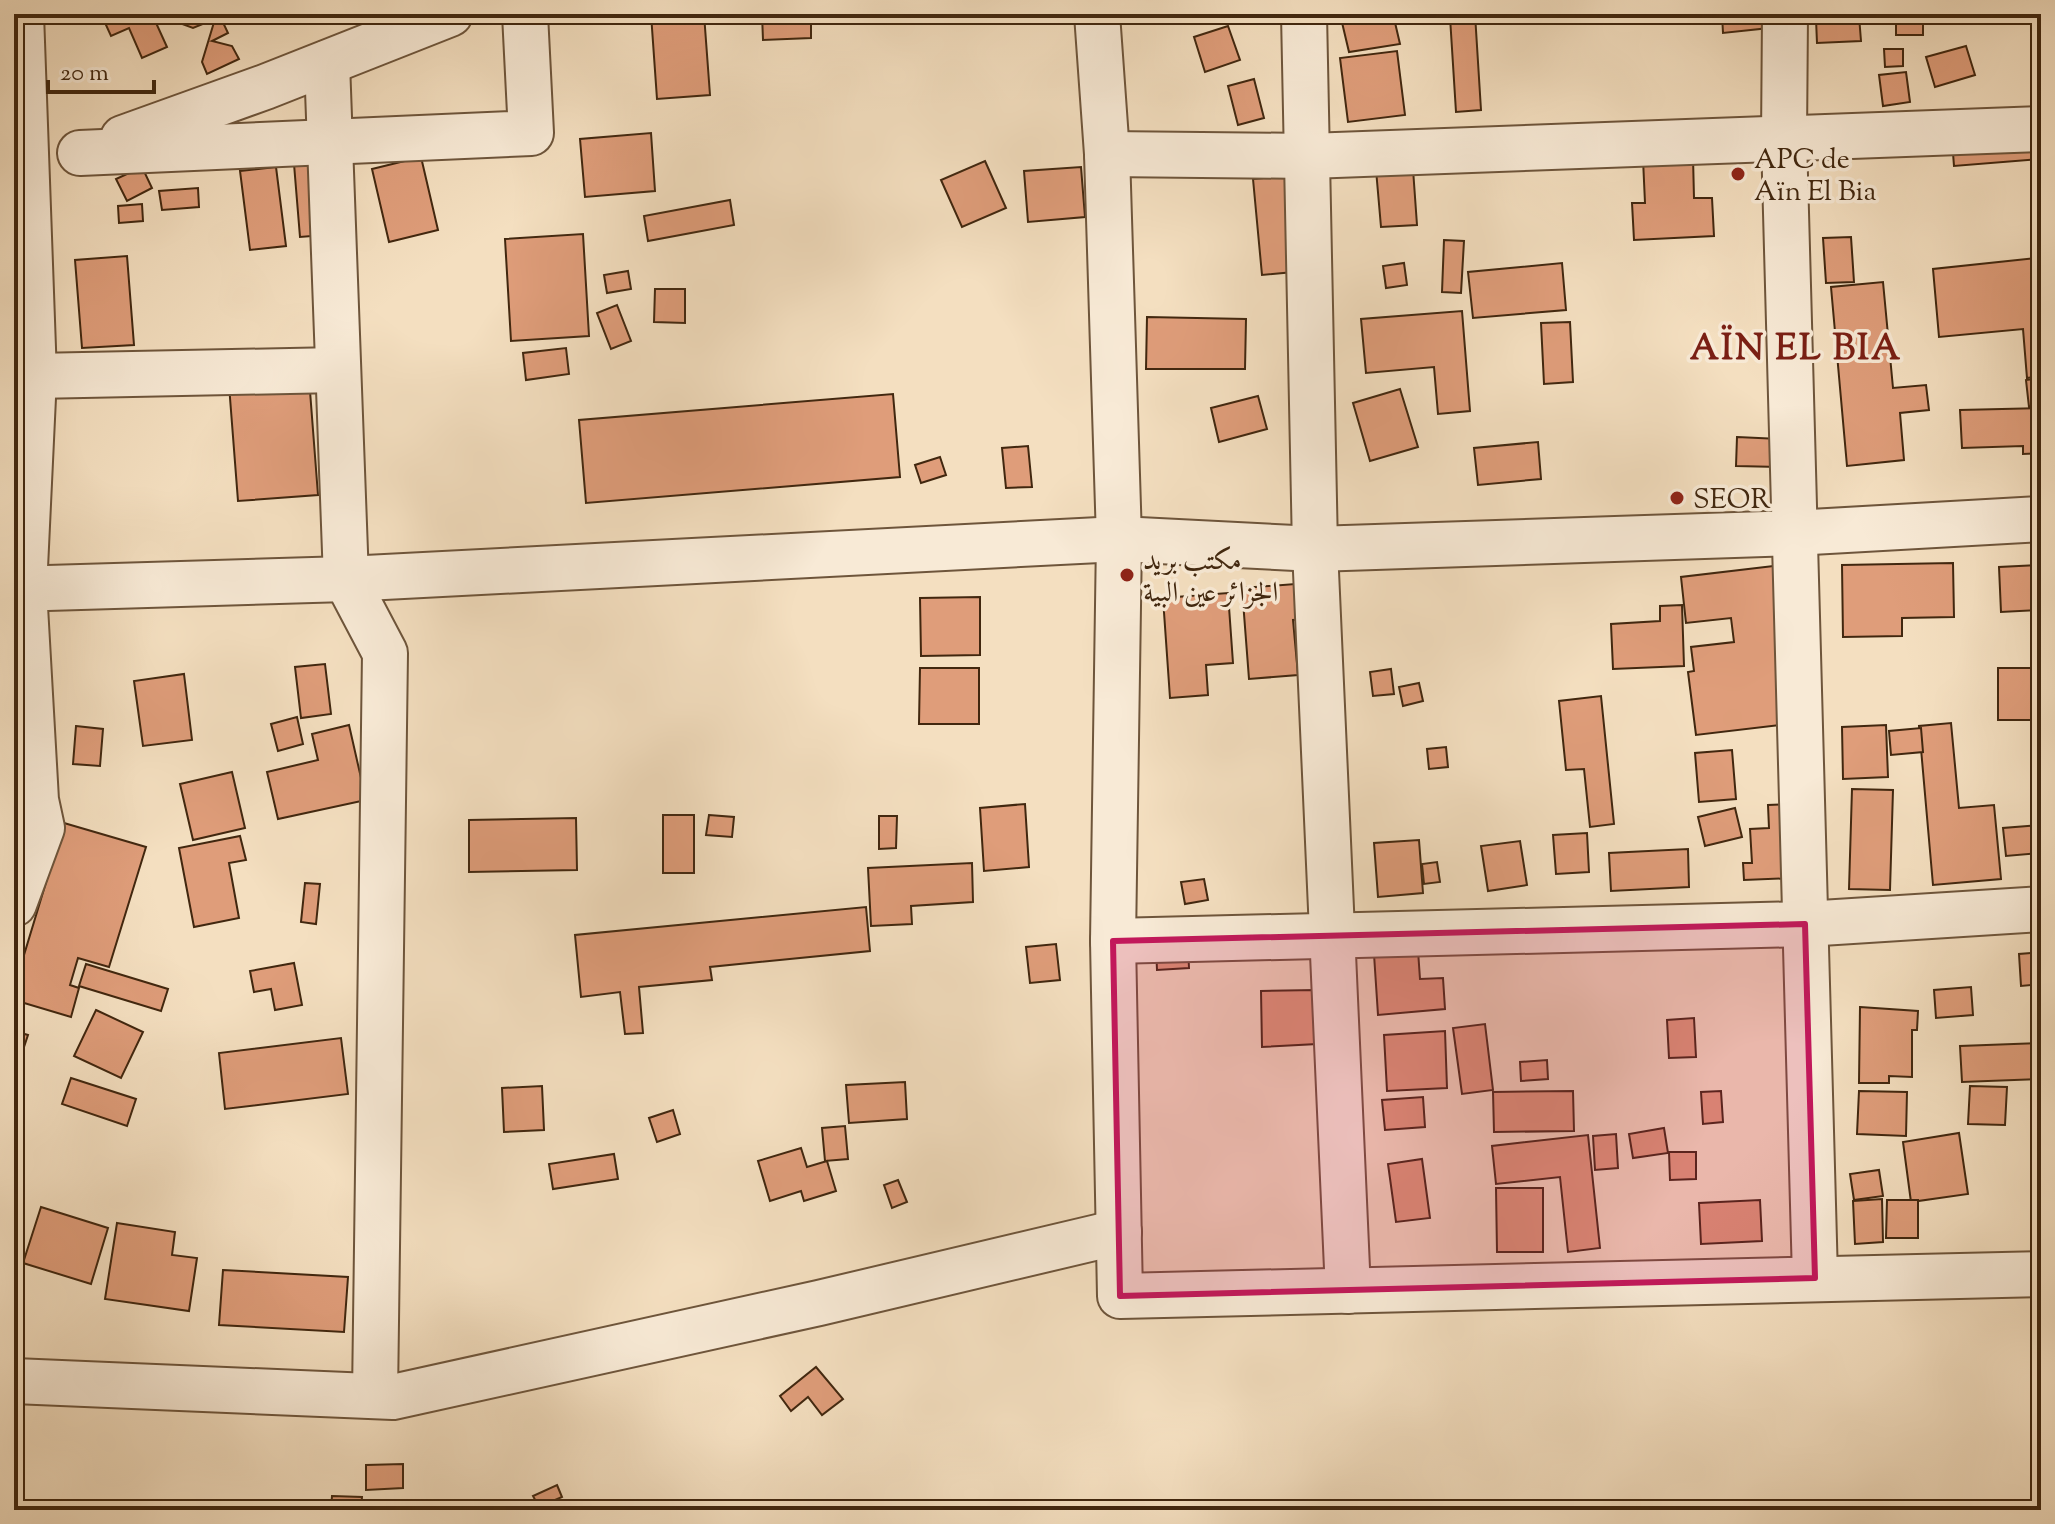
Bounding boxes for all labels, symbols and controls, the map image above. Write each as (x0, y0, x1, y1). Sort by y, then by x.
scale bar (48, 44, 154, 94)
text: 20 m (60, 57, 109, 91)
place label: APC de Aïn El Bia (1754, 141, 1876, 213)
marker: APC de Aïn El Bia (1729, 165, 1747, 183)
district label: AÏN EL BIA (1690, 324, 1902, 376)
place label: SEOR (1693, 481, 1771, 521)
marker: SEOR (1668, 489, 1686, 507)
place label: مكتب بريد الجزائر عين البية (1143, 542, 1278, 614)
marker: مكتب بريد الجزائر عين البية (1118, 566, 1136, 584)

